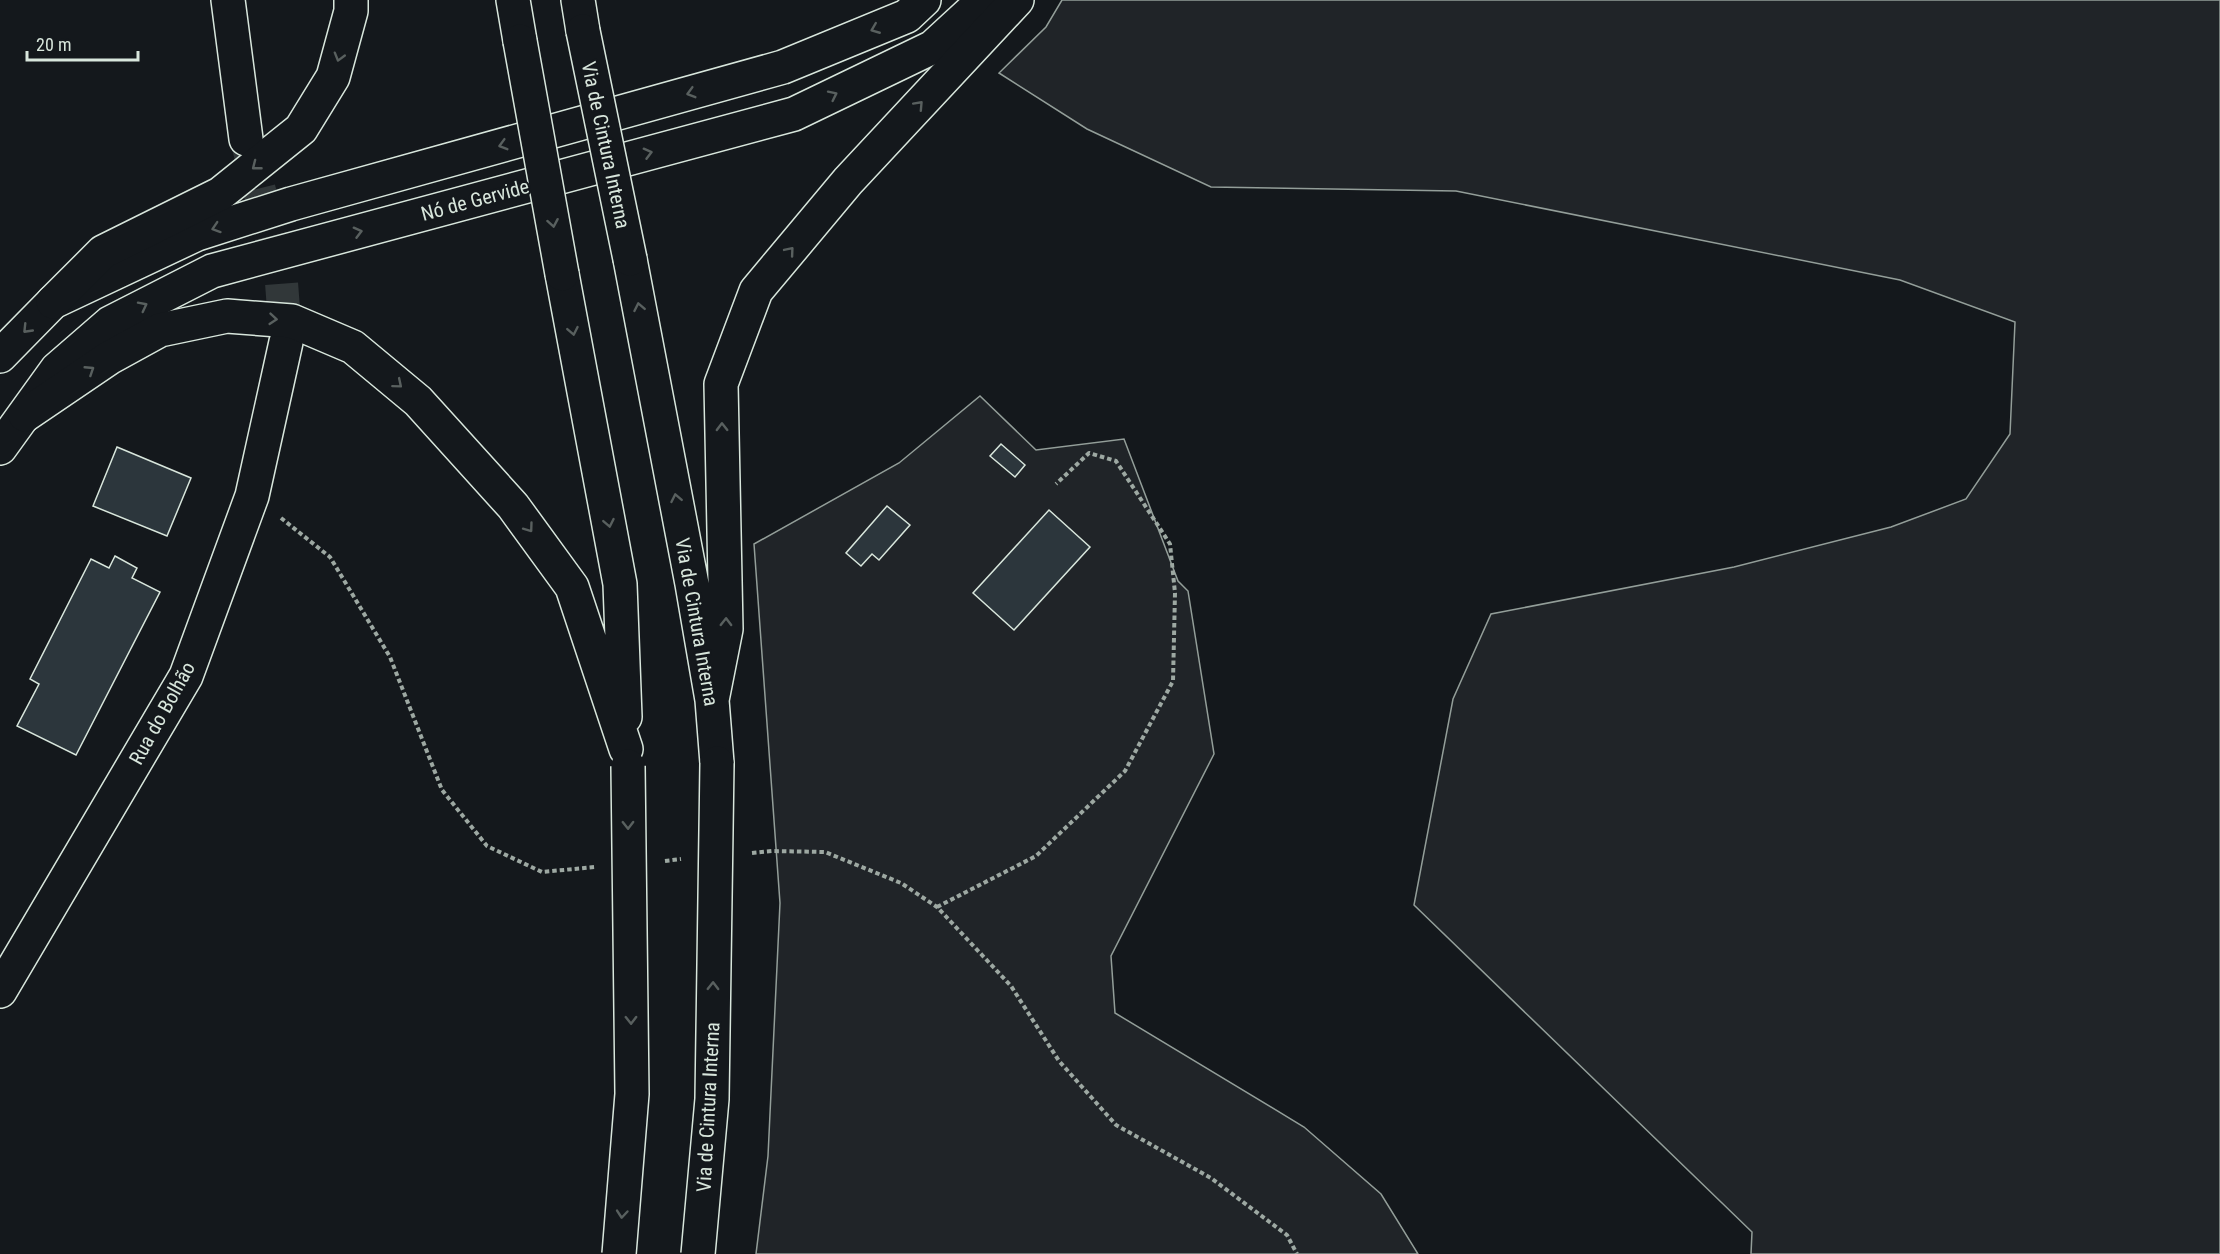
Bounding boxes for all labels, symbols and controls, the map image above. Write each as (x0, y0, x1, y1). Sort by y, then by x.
one-way arrow (870, 22, 881, 34)
scale bar (27, 24, 138, 62)
text: 20 m (36, 34, 71, 55)
one-way arrow (334, 51, 346, 62)
street label: Via de Cintura Interna (577, 59, 635, 231)
one-way arrow (686, 86, 697, 98)
one-way arrow (827, 91, 838, 102)
one-way arrow (912, 101, 923, 112)
one-way arrow (498, 138, 509, 150)
one-way arrow (643, 148, 653, 161)
one-way arrow (251, 158, 262, 169)
street label: Nó de Gervide (418, 174, 532, 226)
one-way arrow (546, 217, 559, 227)
one-way arrow (211, 221, 222, 234)
one-way arrow (353, 226, 363, 239)
one-way arrow (783, 247, 794, 258)
one-way arrow (137, 302, 147, 313)
one-way arrow (633, 302, 646, 312)
one-way arrow (269, 313, 278, 326)
one-way arrow (23, 321, 34, 332)
one-way arrow (566, 326, 579, 336)
one-way arrow (84, 366, 95, 377)
one-way arrow (391, 377, 402, 388)
one-way arrow (716, 423, 728, 432)
one-way arrow (670, 494, 683, 504)
one-way arrow (602, 518, 615, 528)
one-way arrow (522, 522, 533, 533)
street label: Via de Cintura Interna (670, 536, 724, 708)
one-way arrow (720, 618, 732, 627)
street label: Rua do Bolhão (124, 657, 200, 769)
one-way arrow (622, 820, 635, 829)
one-way arrow (707, 982, 719, 991)
one-way arrow (625, 1015, 637, 1024)
street label: Via de Cintura Interna (692, 1021, 724, 1193)
one-way arrow (616, 1210, 629, 1219)

